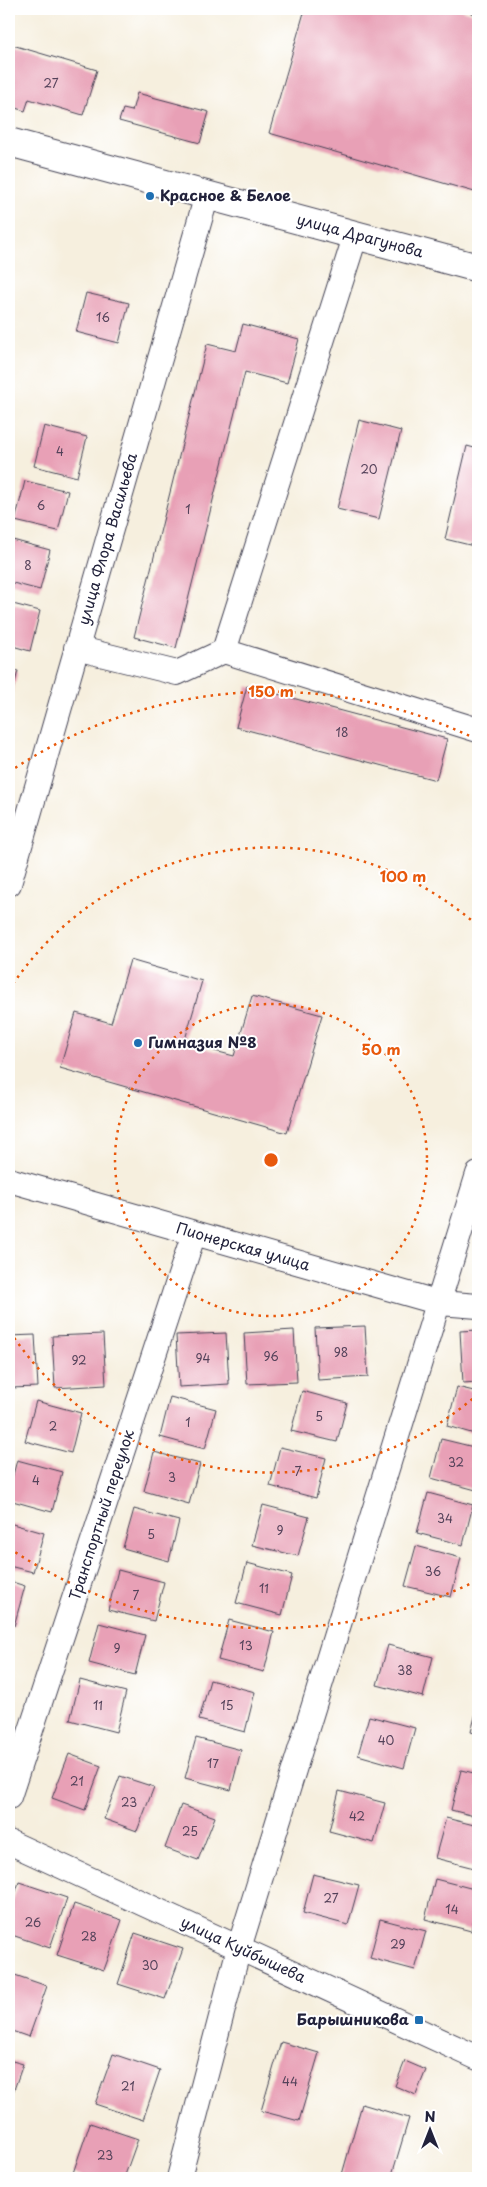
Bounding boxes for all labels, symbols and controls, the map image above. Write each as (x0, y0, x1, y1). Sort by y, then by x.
house number: 27 (44, 74, 59, 92)
place label: Красное & Белое (160, 183, 291, 206)
marker: Красное & Белое (144, 190, 156, 202)
street label: улица Драгунова (295, 207, 427, 263)
house number: 16 (96, 308, 110, 326)
house number: 4 (56, 442, 64, 460)
street label: улица Флора Васильева (71, 449, 142, 627)
house number: 20 (360, 460, 378, 478)
house number: 6 (37, 496, 45, 514)
house number: 1 (185, 500, 191, 518)
house number: 8 (24, 556, 32, 574)
text: 150 m (248, 679, 294, 702)
house number: 18 (336, 723, 348, 741)
text: 100 m (380, 864, 426, 887)
place label: Гимназия №8 (148, 1030, 257, 1053)
marker: Гимназия №8 (132, 1037, 144, 1049)
text: 50 m (362, 1037, 400, 1060)
centre of rings (262, 1151, 280, 1169)
street label: Пионерская улица (174, 1215, 313, 1276)
house number: 98 (334, 1343, 348, 1361)
house number: 96 (263, 1347, 279, 1365)
house number: 94 (196, 1349, 211, 1367)
house number: 92 (71, 1351, 87, 1369)
house number: 5 (315, 1407, 323, 1425)
house number: 1 (185, 1413, 191, 1431)
house number: 2 (49, 1417, 57, 1435)
street label: Транспортный переулок (62, 1426, 139, 1603)
house number: 32 (448, 1453, 464, 1471)
house number: 7 (295, 1462, 302, 1480)
house number: 3 (168, 1468, 176, 1486)
house number: 4 (32, 1471, 40, 1489)
house number: 34 (437, 1509, 453, 1527)
house number: 9 (276, 1521, 284, 1539)
house number: 5 (147, 1525, 155, 1543)
house number: 36 (425, 1562, 441, 1580)
house number: 11 (259, 1579, 269, 1597)
house number: 7 (133, 1586, 140, 1604)
house number: 13 (239, 1636, 253, 1654)
house number: 9 (113, 1639, 121, 1657)
house number: 38 (397, 1661, 413, 1679)
house number: 11 (93, 1696, 103, 1714)
house number: 15 (220, 1696, 234, 1714)
house number: 40 (378, 1731, 395, 1749)
house number: 17 (207, 1754, 219, 1772)
house number: 21 (70, 1772, 84, 1790)
house number: 23 (121, 1793, 137, 1811)
house number: 42 (349, 1807, 365, 1825)
house number: 25 (182, 1822, 198, 1840)
house number: 27 (324, 1889, 339, 1907)
house number: 14 (445, 1900, 459, 1918)
street label: улица Куйбышева (177, 1910, 311, 1988)
house number: 26 (25, 1913, 41, 1931)
house number: 28 (81, 1927, 97, 1945)
house number: 29 (390, 1935, 406, 1953)
house number: 30 (142, 1956, 159, 1974)
place label: Барышникова (297, 2007, 409, 2030)
marker: Барышникова (413, 2014, 425, 2026)
house number: 44 (282, 2072, 298, 2090)
house number: 21 (121, 2077, 135, 2095)
north arrow (404, 2104, 454, 2154)
text: N (424, 2106, 436, 2127)
house number: 23 (97, 2146, 113, 2164)

